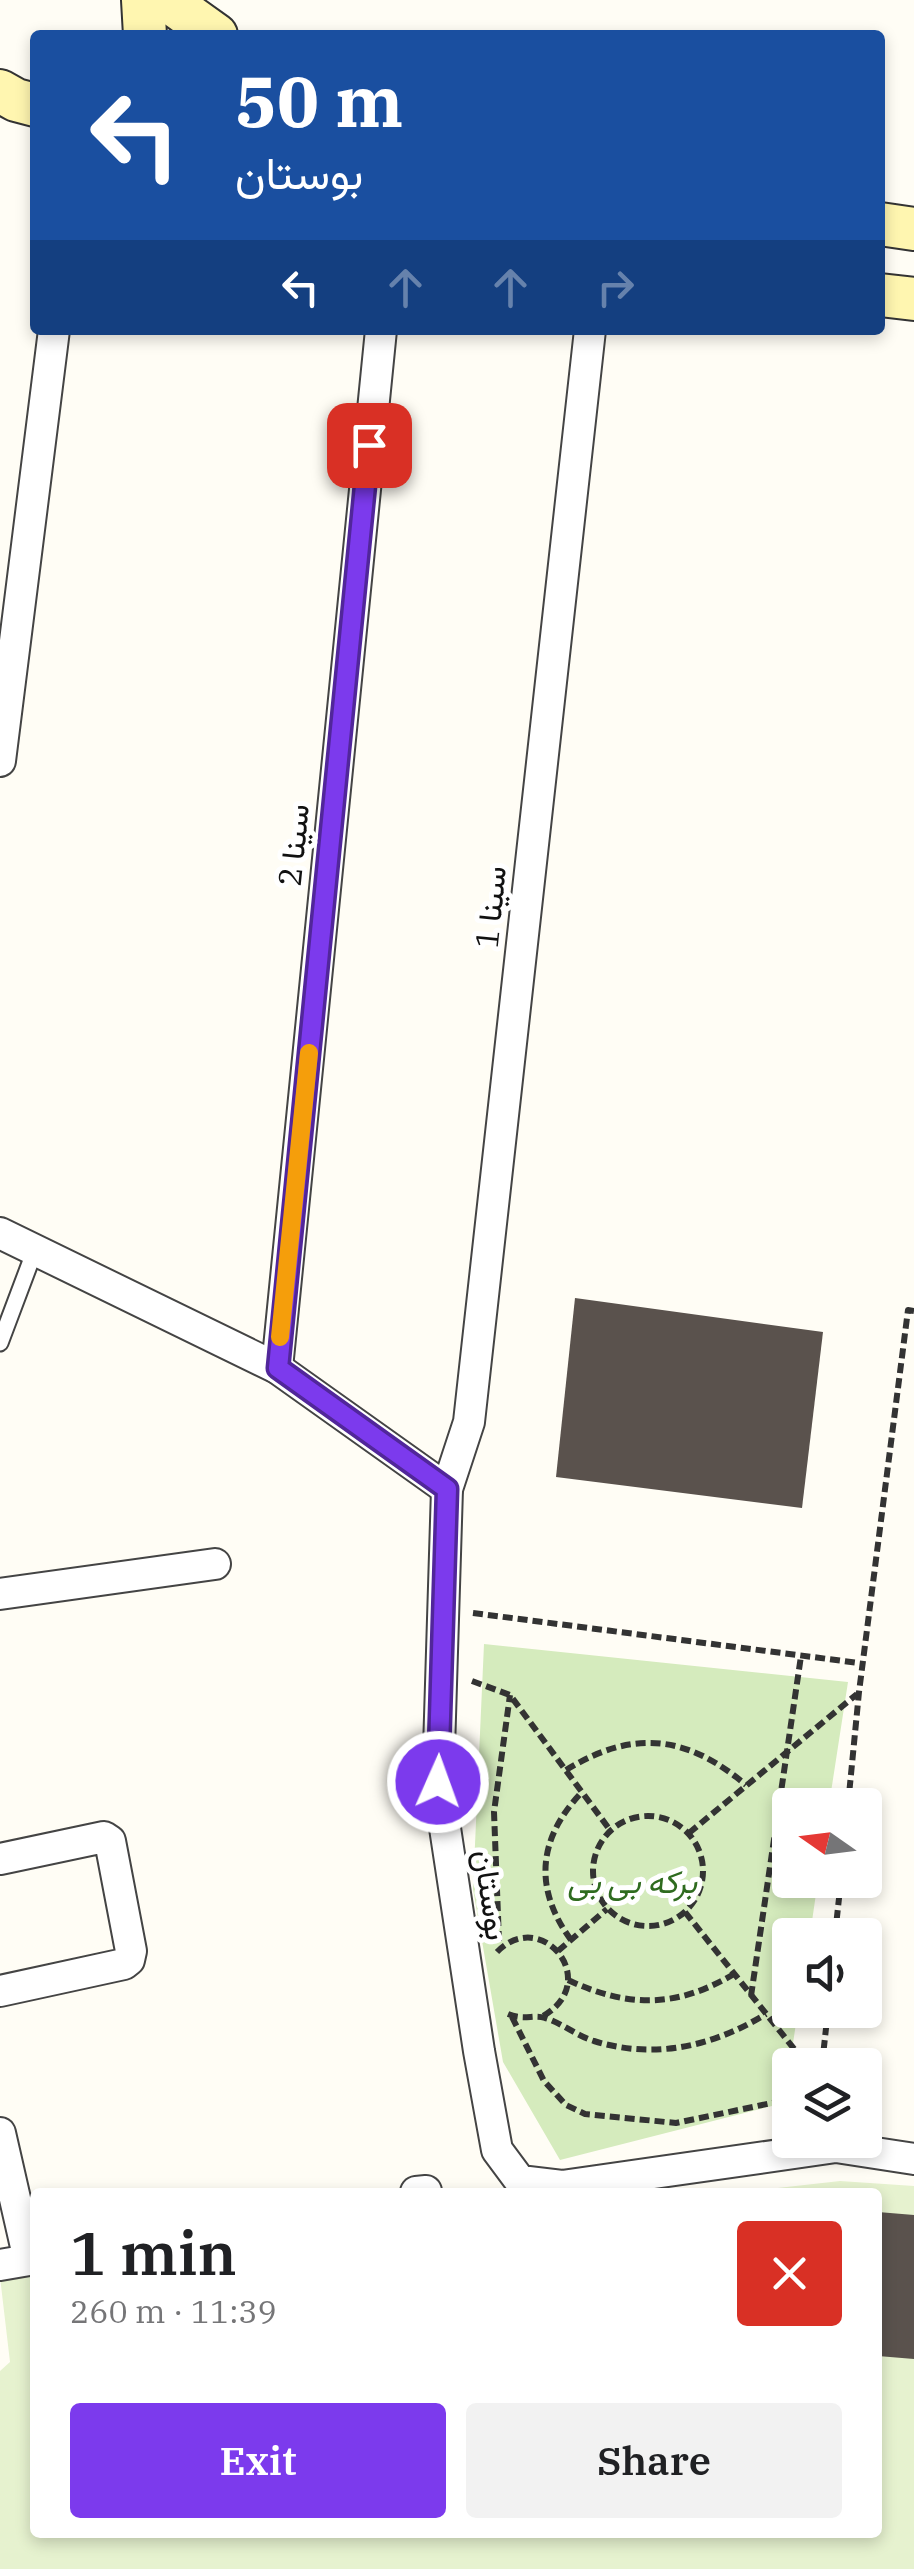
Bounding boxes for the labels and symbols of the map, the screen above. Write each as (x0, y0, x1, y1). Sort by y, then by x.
pin (327, 403, 412, 488)
street label: سینا 2 (268, 802, 318, 888)
street label: سینا 1 (465, 864, 515, 950)
position arrow (386, 1730, 490, 1834)
north arrow (772, 1788, 882, 1898)
street label: بوستان (465, 1847, 519, 1943)
park label: برکه بی بی (567, 1860, 698, 1902)

